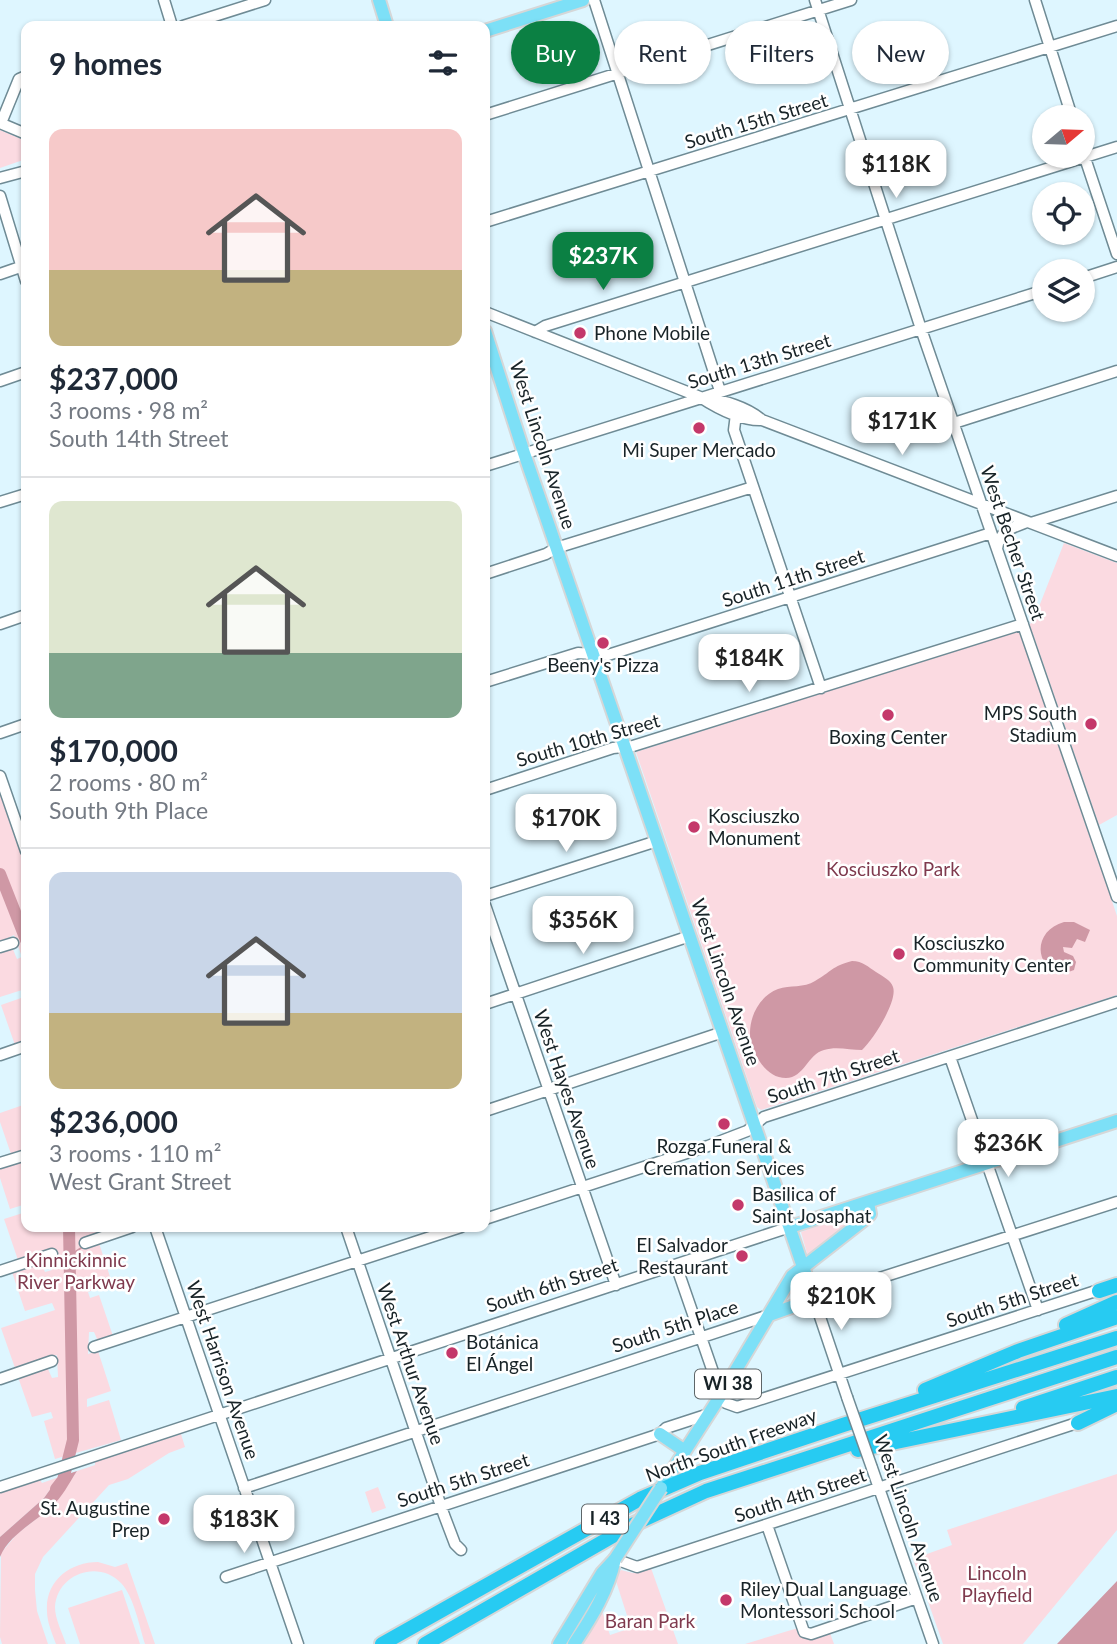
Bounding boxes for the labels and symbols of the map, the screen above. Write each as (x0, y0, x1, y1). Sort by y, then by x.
street label: South 15th Street (682, 88, 830, 153)
north arrow (1032, 105, 1096, 168)
pin: $118K (847, 140, 945, 200)
pin: $237K (554, 232, 652, 292)
place label: Phone Mobile (594, 321, 710, 344)
marker: Phone Mobile (572, 325, 588, 341)
street label: South 13th Street (685, 328, 833, 393)
street label: West Lincoln Avenue (505, 358, 582, 532)
pin: $171K (853, 398, 951, 457)
marker: Mi Super Mercado (691, 420, 707, 436)
place label: Mi Super Mercado (622, 438, 776, 461)
street label: West Becher Street (976, 463, 1051, 623)
street label: South 11th Street (719, 544, 867, 611)
pin: $184K (700, 634, 798, 694)
marker: Beeny's Pizza (595, 635, 611, 651)
place label: Beeny's Pizza (547, 653, 659, 676)
place label: MPS South Stadium (984, 701, 1077, 746)
marker: Boxing Center (880, 707, 896, 723)
street label: South 10th Street (513, 708, 662, 771)
marker: MPS South Stadium (1083, 716, 1099, 732)
place label: Boxing Center (829, 725, 947, 748)
pin: $170K (517, 794, 615, 854)
place label: Kosciuszko Monument (708, 804, 800, 849)
marker: Kosciuszko Monument (686, 819, 702, 835)
park label: Kosciuszko Park (826, 857, 960, 880)
street label: West Lincoln Avenue (687, 895, 766, 1068)
pin: $356K (534, 897, 632, 956)
place label: Kosciuszko Community Center (913, 931, 1071, 976)
marker: Kosciuszko Community Center (891, 946, 907, 962)
street label: West Hayes Avenue (529, 1006, 606, 1171)
street label: South 7th Street (764, 1043, 902, 1108)
marker: Rozga Funeral & Cremation Services (716, 1116, 732, 1132)
pin: $236K (959, 1120, 1057, 1179)
place label: Rozga Funeral & Cremation Services (644, 1134, 804, 1179)
place label: Basilica of Saint Josaphat (752, 1182, 871, 1227)
marker: Basilica of Saint Josaphat (730, 1197, 746, 1213)
place label: El Salvador Restaurant (636, 1233, 728, 1278)
park label: Kinnickinnic River Parkway (17, 1248, 135, 1293)
marker: El Salvador Restaurant (734, 1248, 750, 1264)
street label: South 6th Street (483, 1252, 621, 1317)
street label: South 5th Street (943, 1267, 1081, 1332)
pin: $210K (792, 1272, 890, 1332)
street label: West Harrison Avenue (182, 1278, 265, 1462)
street label: West Arthur Avenue (373, 1280, 450, 1448)
street label: South 5th Place (609, 1294, 741, 1357)
place label: Botánica El Ángel (466, 1330, 539, 1375)
marker: Botánica El Ángel (444, 1345, 460, 1361)
road number: WI 38 (695, 1370, 761, 1399)
street label: North-South Freeway (642, 1403, 820, 1486)
street label: West Lincoln Avenue (870, 1431, 949, 1604)
street label: South 5th Street (394, 1447, 532, 1512)
street label: South 4th Street (731, 1462, 869, 1527)
place label: St. Augustine Prep (40, 1496, 150, 1541)
pin: $183K (195, 1496, 293, 1555)
road number: I 43 (582, 1504, 628, 1534)
marker: St. Augustine Prep (156, 1511, 172, 1527)
park label: Lincoln Playfield (962, 1561, 1032, 1606)
place label: Riley Dual Language Montessori School (740, 1577, 908, 1622)
marker: Riley Dual Language Montessori School (718, 1592, 734, 1608)
park label: Baran Park (605, 1609, 696, 1632)

